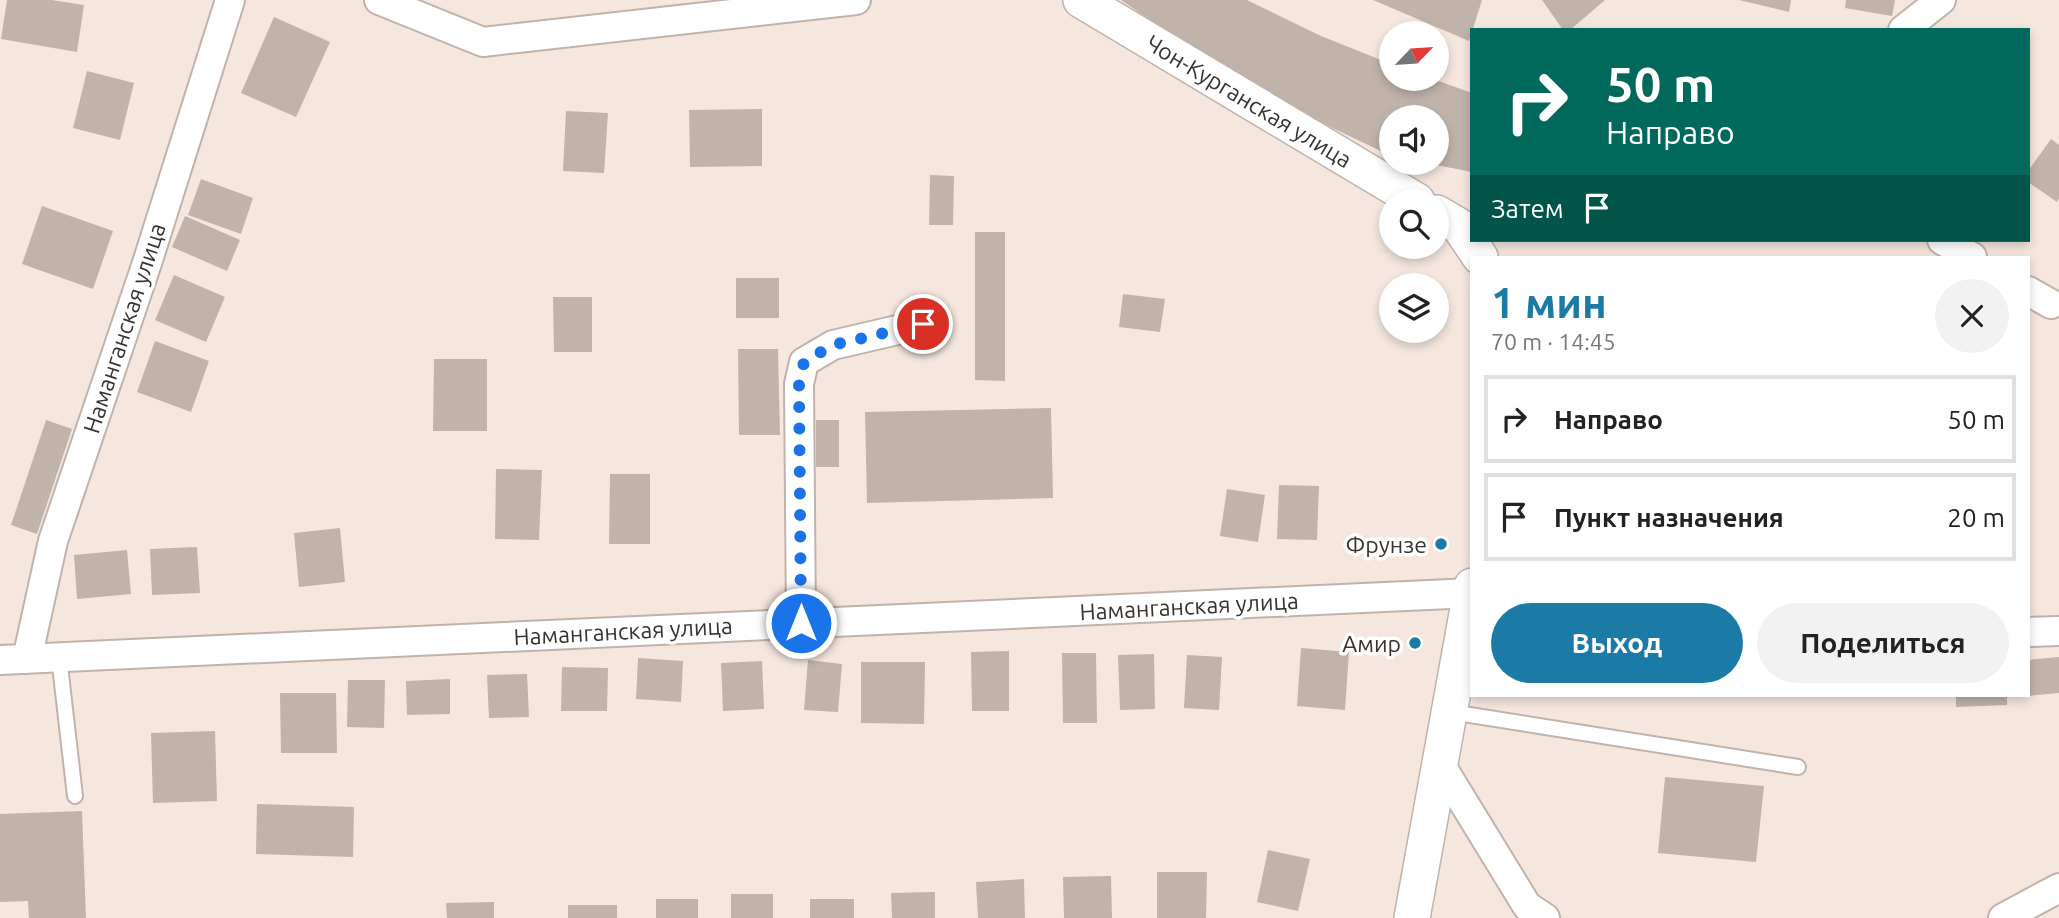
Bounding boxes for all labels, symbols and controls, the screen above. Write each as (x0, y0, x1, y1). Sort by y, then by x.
north arrow (1379, 21, 1449, 91)
map controls (1379, 21, 1449, 343)
street label: Чон-Курганская улица (1142, 30, 1356, 172)
icon: right (1491, 56, 1582, 147)
text: 50 m (1606, 56, 1715, 111)
button: sound (1379, 105, 1449, 175)
text: Направо (1606, 114, 1735, 150)
button: search (1379, 189, 1449, 259)
icon: arrive (1578, 189, 1616, 227)
text: Затем (1491, 194, 1564, 223)
street label: Наманганская улица (78, 220, 170, 436)
button: layers (1379, 273, 1449, 343)
text: 1 мин (1491, 279, 1607, 326)
button: close (1935, 279, 2009, 353)
pin (893, 294, 953, 354)
icon: arrive (904, 305, 942, 343)
text: 70 m · 14:45 (1491, 329, 1616, 354)
icon: right (1495, 400, 1533, 438)
text: Направо (1554, 405, 1663, 434)
text: 50 m (1947, 405, 2005, 434)
icon: arrive (1495, 498, 1533, 536)
text: Пункт назначения (1554, 503, 1784, 532)
text: 20 m (1947, 503, 2005, 532)
place label: Фрунзе (1346, 532, 1427, 557)
marker: Фрунзе (1433, 536, 1449, 552)
position arrow (764, 586, 838, 660)
street label: Наманганская улица (1079, 588, 1299, 624)
button: Выход (1491, 603, 1743, 683)
button: Поделиться (1757, 603, 2009, 683)
street label: Наманганская улица (513, 613, 733, 649)
place label: Амир (1342, 631, 1401, 656)
marker: Амир (1407, 635, 1423, 651)

